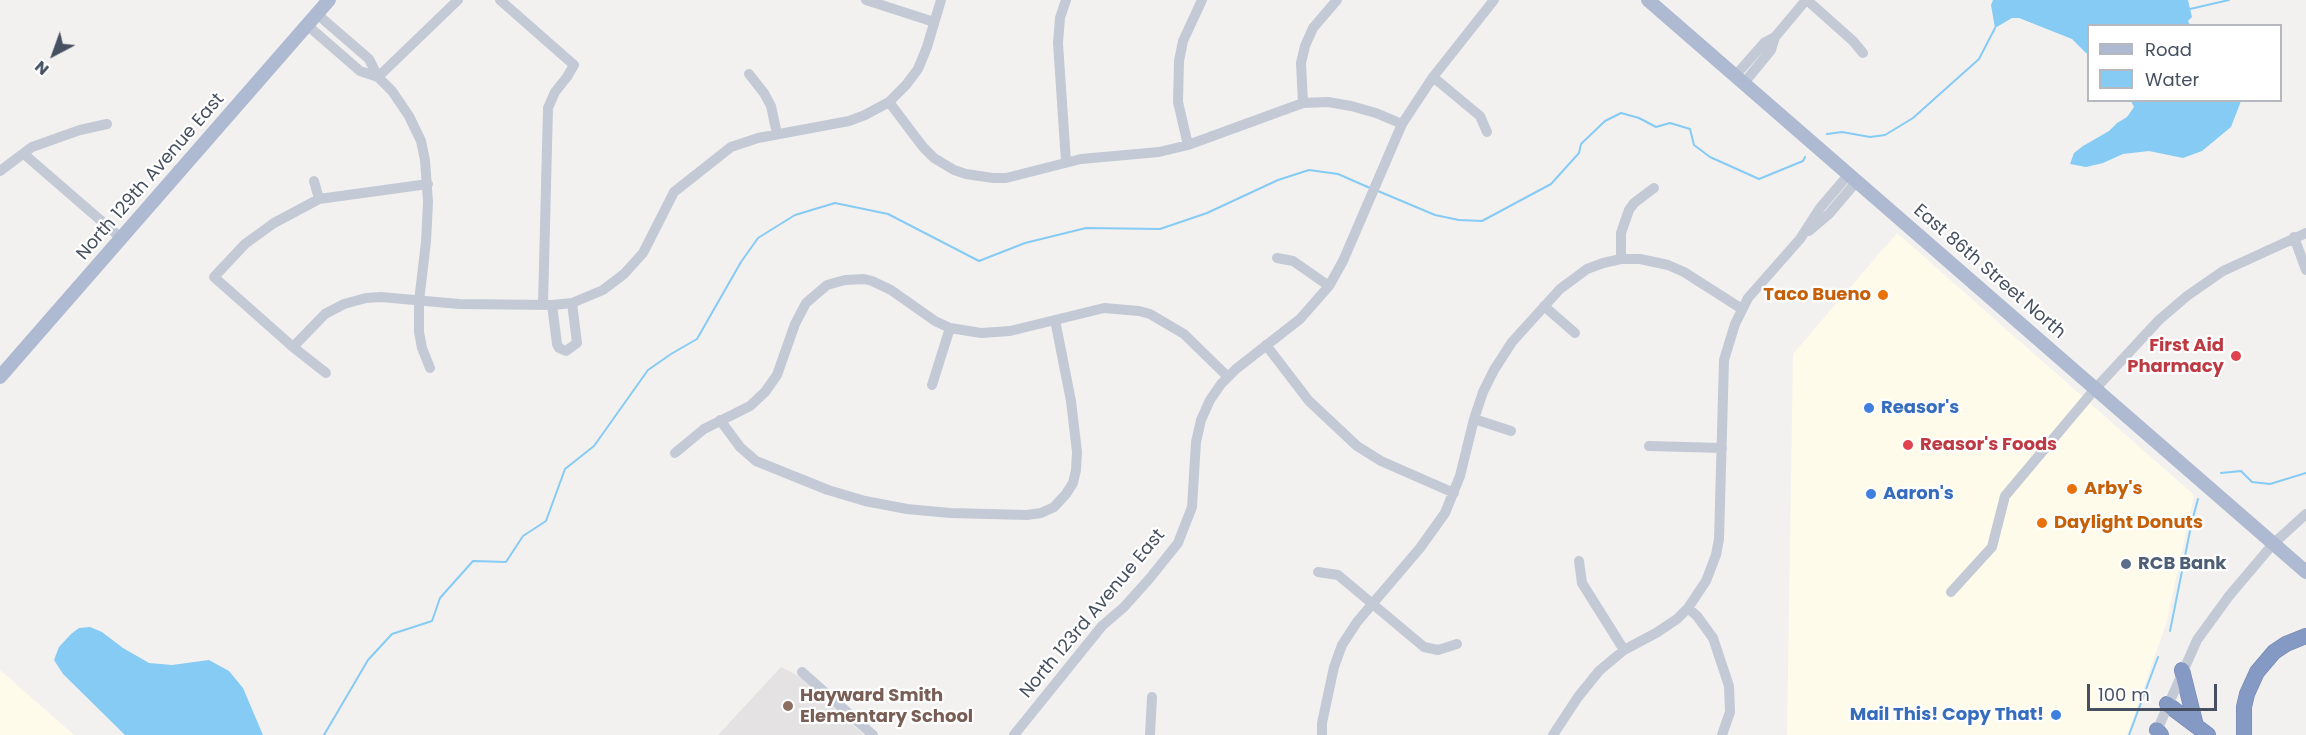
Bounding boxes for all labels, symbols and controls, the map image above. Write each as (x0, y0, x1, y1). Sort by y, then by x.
north arrow (24, 24, 84, 84)
legend (2087, 24, 2282, 102)
text: Road (2145, 37, 2192, 62)
text: N (30, 55, 54, 81)
text: Water (2145, 67, 2199, 92)
street label: North 129th Avenue East (73, 89, 229, 265)
street label: East 86th Street North (1909, 200, 2069, 344)
place label: Taco Bueno (1763, 284, 1871, 306)
marker: Taco Bueno (1876, 288, 1890, 302)
place label: First Aid Pharmacy (2127, 335, 2224, 378)
marker: First Aid Pharmacy (2229, 349, 2243, 363)
place label: Reasor's (1881, 397, 1959, 419)
marker: Reasor's (1862, 401, 1876, 415)
place label: Reasor's Foods (1920, 434, 2057, 456)
marker: Reasor's Foods (1901, 438, 1915, 452)
place label: Arby's (2084, 478, 2143, 500)
marker: Arby's (2065, 482, 2079, 496)
place label: Aaron's (1883, 483, 1954, 505)
marker: Aaron's (1864, 487, 1878, 501)
place label: Daylight Donuts (2054, 512, 2203, 534)
marker: Daylight Donuts (2035, 516, 2049, 530)
street label: North 123rd Avenue East (1016, 525, 1170, 703)
place label: RCB Bank (2138, 553, 2226, 575)
marker: RCB Bank (2119, 557, 2133, 571)
scale bar (2090, 672, 2220, 710)
text: 100 m (2098, 682, 2150, 707)
place label: Hayward Smith Elementary School (800, 685, 973, 728)
marker: Hayward Smith Elementary School (781, 699, 795, 713)
place label: Mail This! Copy That! (1850, 704, 2044, 726)
marker: Mail This! Copy That! (2049, 708, 2063, 722)

